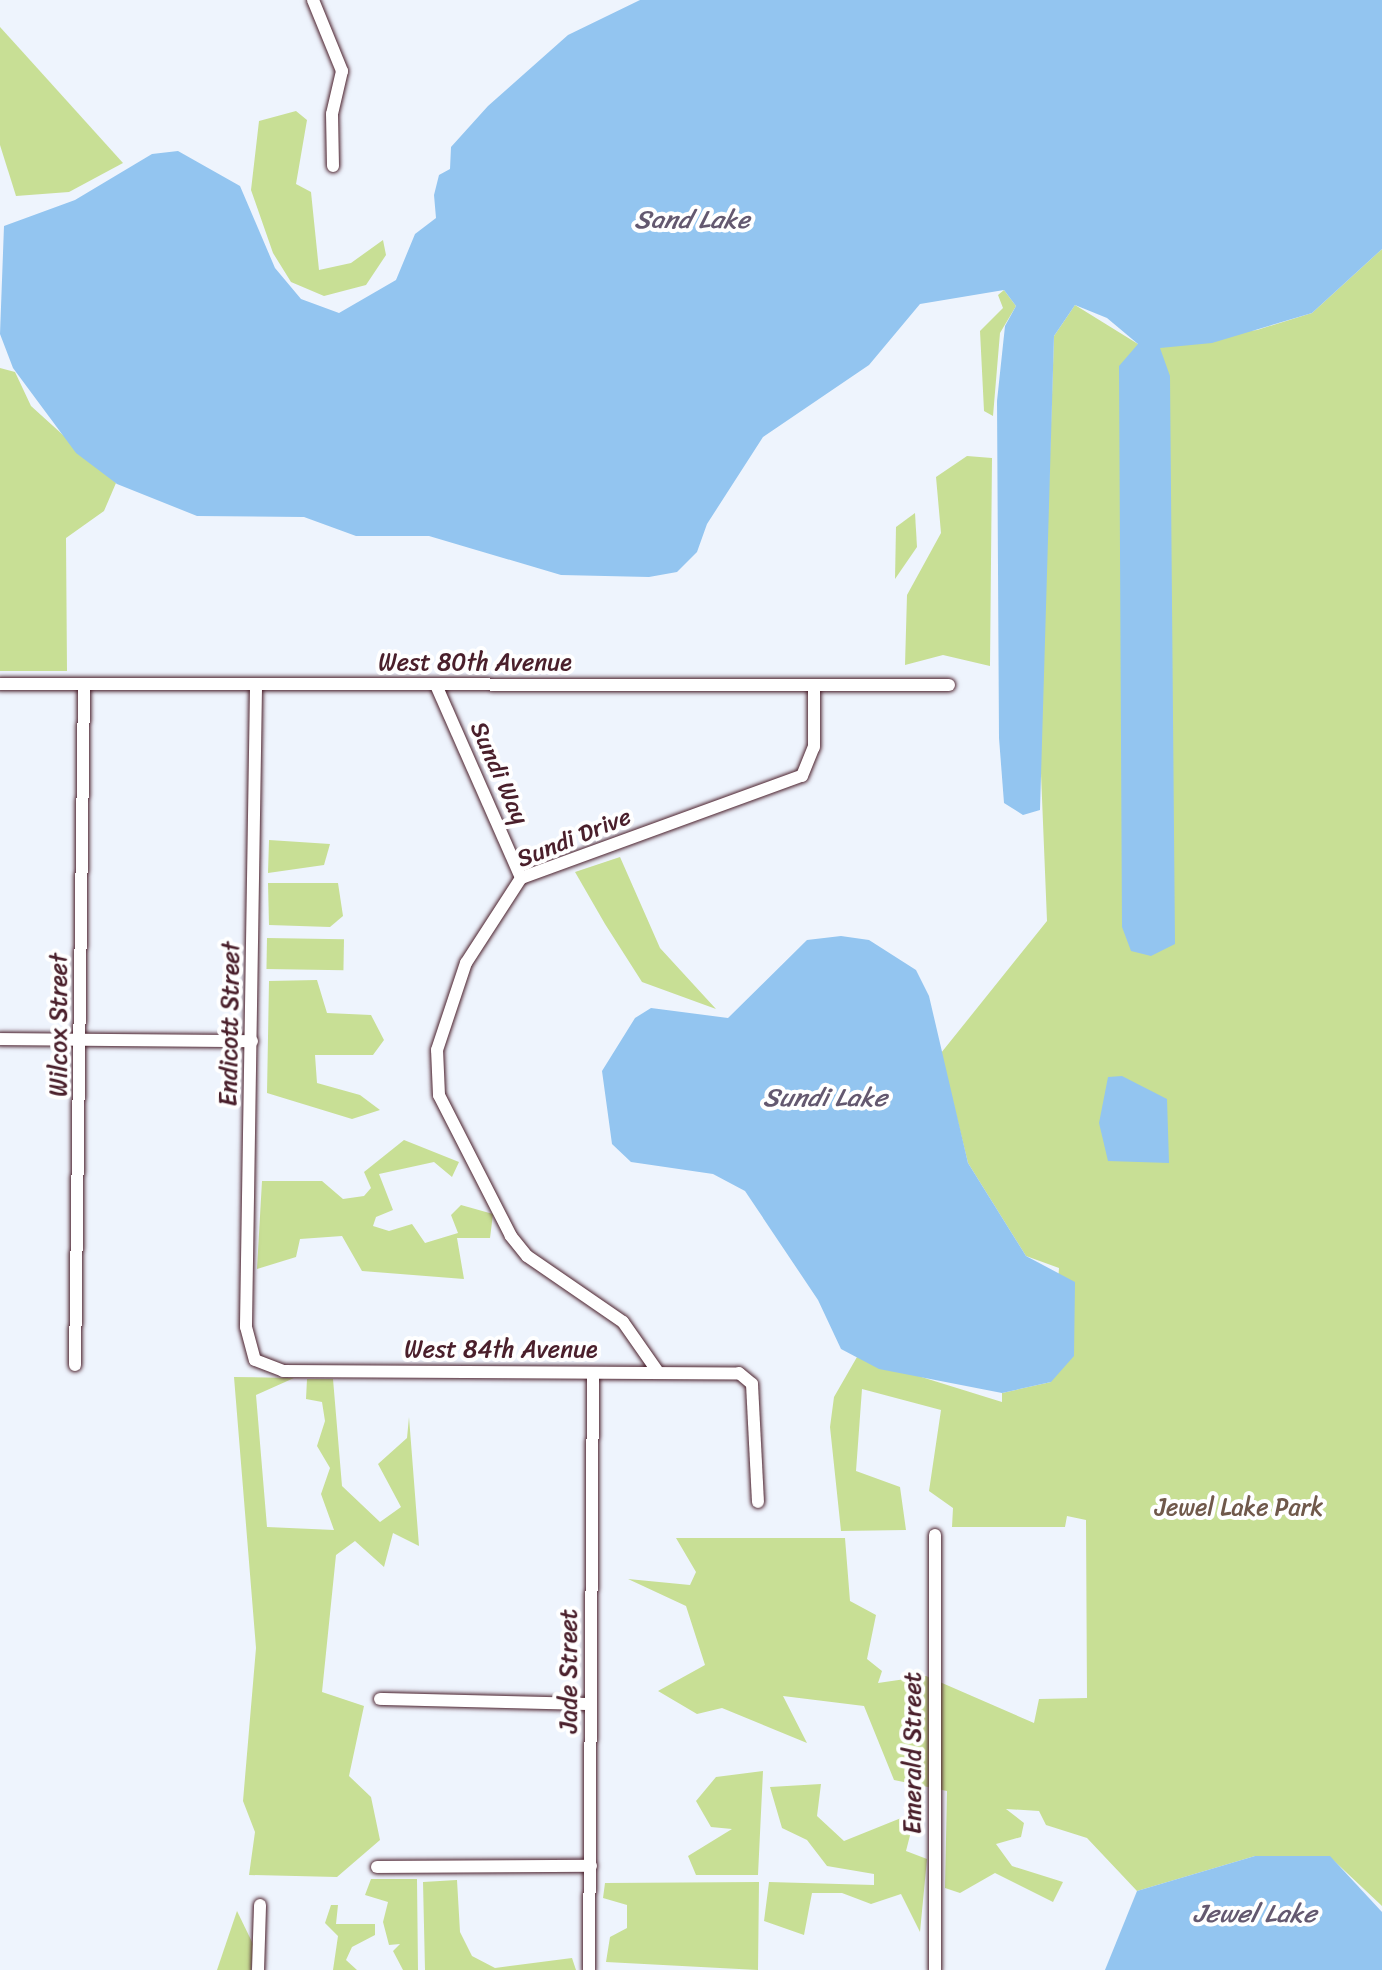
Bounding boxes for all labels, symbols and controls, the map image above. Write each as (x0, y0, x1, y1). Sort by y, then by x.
water label: Sand Lake (634, 204, 750, 236)
street label: West 80th Avenue (378, 649, 572, 677)
street label: Sundi Way (464, 717, 534, 829)
street label: Sundi Drive (513, 802, 635, 874)
street label: Endicott Street (214, 941, 246, 1107)
street label: Wilcox Street (45, 953, 73, 1097)
water label: Sundi Lake (763, 1082, 887, 1114)
street label: West 84th Avenue (404, 1336, 598, 1364)
park label: Jewel Lake Park (1154, 1494, 1324, 1522)
street label: Jade Street (555, 1609, 583, 1733)
street label: Emerald Street (899, 1672, 927, 1834)
water label: Jewel Lake (1193, 1898, 1317, 1930)

